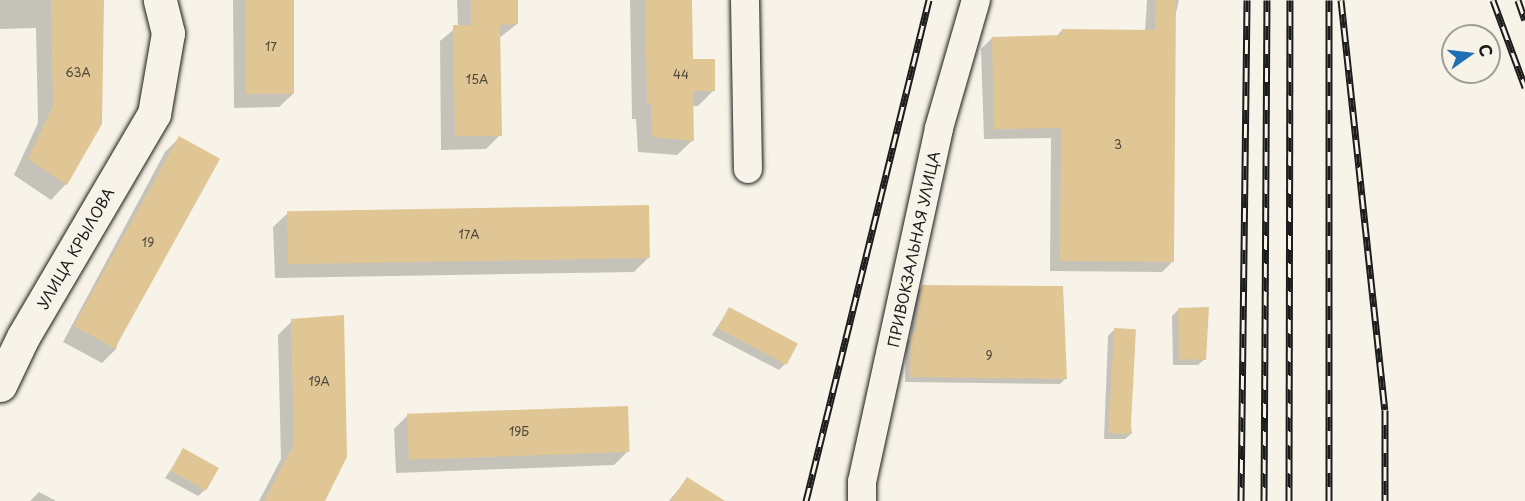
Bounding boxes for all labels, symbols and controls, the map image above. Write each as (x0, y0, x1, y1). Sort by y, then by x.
north arrow (1441, 24, 1501, 84)
house number: 17 (265, 40, 277, 54)
text: С (1473, 41, 1500, 59)
house number: 63А (65, 66, 91, 80)
house number: 44 (673, 68, 689, 82)
house number: 15А (466, 73, 488, 87)
house number: 3 (1114, 138, 1122, 152)
street label: ПРИВОКЗАЛЬНАЯ УЛИЦА (883, 149, 943, 349)
street label: УЛИЦА КРЫЛОВА (33, 184, 117, 312)
house number: 17А (459, 228, 479, 242)
house number: 19 (142, 236, 154, 250)
house number: 9 (985, 349, 993, 363)
house number: 19А (308, 375, 330, 389)
house number: 19Б (509, 425, 529, 439)

